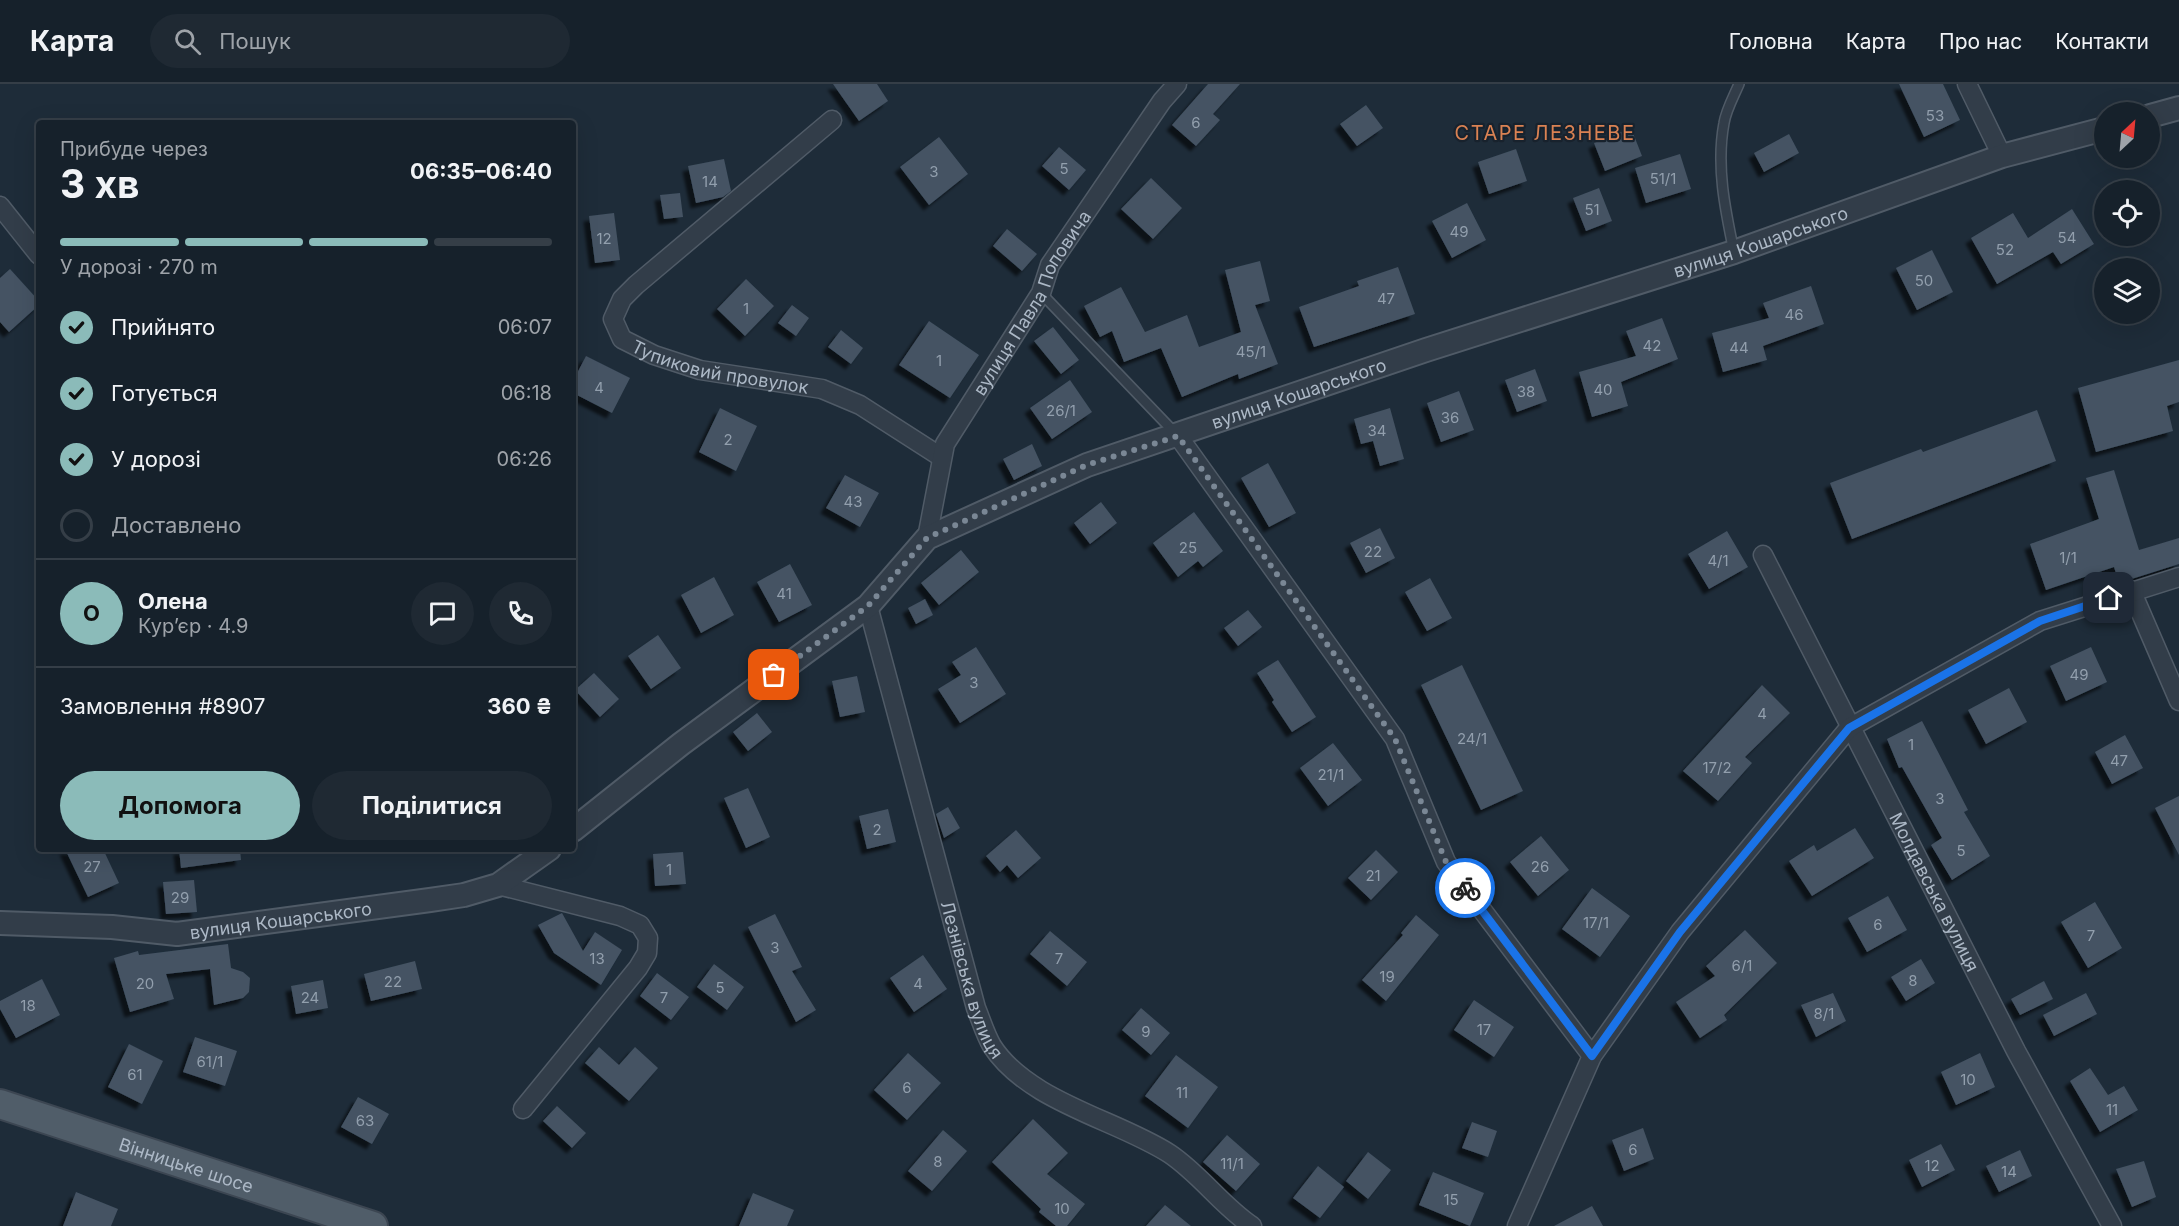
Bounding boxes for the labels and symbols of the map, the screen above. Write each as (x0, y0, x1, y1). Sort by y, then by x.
north arrow (2094, 102, 2160, 168)
house number: 53 (1926, 106, 1944, 125)
house number: 6 (1191, 113, 1201, 132)
district label: СТАРЕ ЛЕЗНЕВЕ (1455, 121, 1635, 145)
house number: 5 (1059, 159, 1069, 178)
house number: 3 (929, 162, 939, 181)
house number: 51/1 (1650, 169, 1676, 188)
house number: 14 (702, 172, 718, 191)
house number: 51 (1584, 200, 1600, 219)
street label: вулиця Кошарського (1671, 202, 1851, 281)
street label: вулиця Павла Поповича (968, 206, 1095, 399)
house number: 49 (1450, 222, 1469, 241)
house number: 54 (2058, 228, 2076, 247)
house number: 12 (596, 229, 612, 248)
house number: 52 (1996, 240, 2014, 259)
house number: 50 (1915, 271, 1933, 290)
house number: 47 (1377, 289, 1395, 308)
house number: 1 (743, 299, 749, 318)
house number: 46 (1785, 305, 1804, 324)
street label: Тупиковий провулок (628, 335, 810, 397)
house number: 42 (1643, 336, 1661, 355)
house number: 44 (1729, 338, 1749, 357)
house number: 45/1 (1236, 342, 1266, 361)
house number: 1 (936, 351, 942, 370)
street label: вулиця Кошарського (1209, 354, 1389, 433)
house number: 4 (594, 378, 604, 397)
house number: 40 (1593, 380, 1613, 399)
house number: 38 (1517, 382, 1535, 401)
house number: 26/1 (1046, 401, 1076, 420)
house number: 36 (1441, 408, 1459, 427)
house number: 34 (1368, 421, 1386, 440)
house number: 2 (723, 430, 733, 449)
house number: 43 (844, 492, 862, 511)
house number: 25 (1179, 538, 1197, 557)
house number: 22 (1364, 542, 1382, 561)
house number: 1/1 (2059, 548, 2077, 567)
house number: 4/1 (1707, 551, 1729, 570)
pin (2083, 572, 2134, 623)
house number: 41 (776, 584, 792, 603)
pin (748, 649, 799, 700)
house number: 49 (2070, 665, 2089, 684)
house number: 3 (969, 673, 979, 692)
house number: 4 (1757, 704, 1767, 723)
house number: 24/1 (1457, 729, 1487, 748)
house number: 1 (1908, 735, 1914, 754)
house number: 47 (2110, 751, 2128, 770)
house number: 17/2 (1702, 758, 1732, 777)
house number: 21/1 (1318, 765, 1344, 784)
house number: 3 (1935, 789, 1945, 808)
street label: Молдавська вулиця (1886, 809, 1984, 975)
house number: 2 (872, 820, 882, 839)
house number: 5 (1956, 841, 1966, 860)
house number: 27 (83, 857, 101, 876)
house number: 26 (1531, 857, 1549, 876)
courier (1435, 858, 1495, 918)
house number: 1 (666, 860, 672, 879)
house number: 21 (1365, 866, 1381, 885)
house number: 29 (171, 888, 189, 907)
street label: вулиця Кошарського (188, 897, 373, 943)
street label: Лезнівська вулиця (937, 899, 1008, 1063)
house number: 17/1 (1583, 913, 1609, 932)
house number: 6 (1873, 915, 1883, 934)
house number: 7 (2087, 926, 2095, 945)
house number: 3 (770, 938, 780, 957)
house number: 13 (589, 949, 605, 968)
house number: 7 (1055, 949, 1063, 968)
house number: 6/1 (1732, 956, 1752, 975)
house number: 19 (1379, 967, 1395, 986)
house number: 8 (1908, 971, 1918, 990)
house number: 22 (384, 972, 402, 991)
house number: 20 (136, 974, 154, 993)
house number: 4 (913, 974, 923, 993)
house number: 5 (715, 978, 725, 997)
house number: 24 (301, 988, 319, 1007)
house number: 7 (660, 988, 668, 1007)
house number: 18 (20, 996, 36, 1015)
house number: 8/1 (1814, 1004, 1834, 1023)
house number: 17 (1477, 1020, 1491, 1039)
house number: 9 (1141, 1022, 1151, 1041)
house number: 61/1 (197, 1052, 223, 1071)
house number: 61 (127, 1065, 143, 1084)
house number: 10 (1960, 1070, 1976, 1089)
house number: 6 (902, 1078, 912, 1097)
house number: 11 (1176, 1083, 1188, 1102)
house number: 11 (2106, 1100, 2118, 1119)
house number: 63 (356, 1111, 374, 1130)
street label: Вінницьке шосе (116, 1133, 256, 1197)
house number: 6 (1628, 1140, 1638, 1159)
house number: 8 (933, 1152, 943, 1171)
house number: 11/1 (1220, 1154, 1244, 1173)
house number: 12 (1924, 1156, 1940, 1175)
house number: 14 (2001, 1162, 2017, 1181)
house number: 15 (1443, 1190, 1459, 1209)
house number: 10 (1054, 1199, 1070, 1218)

